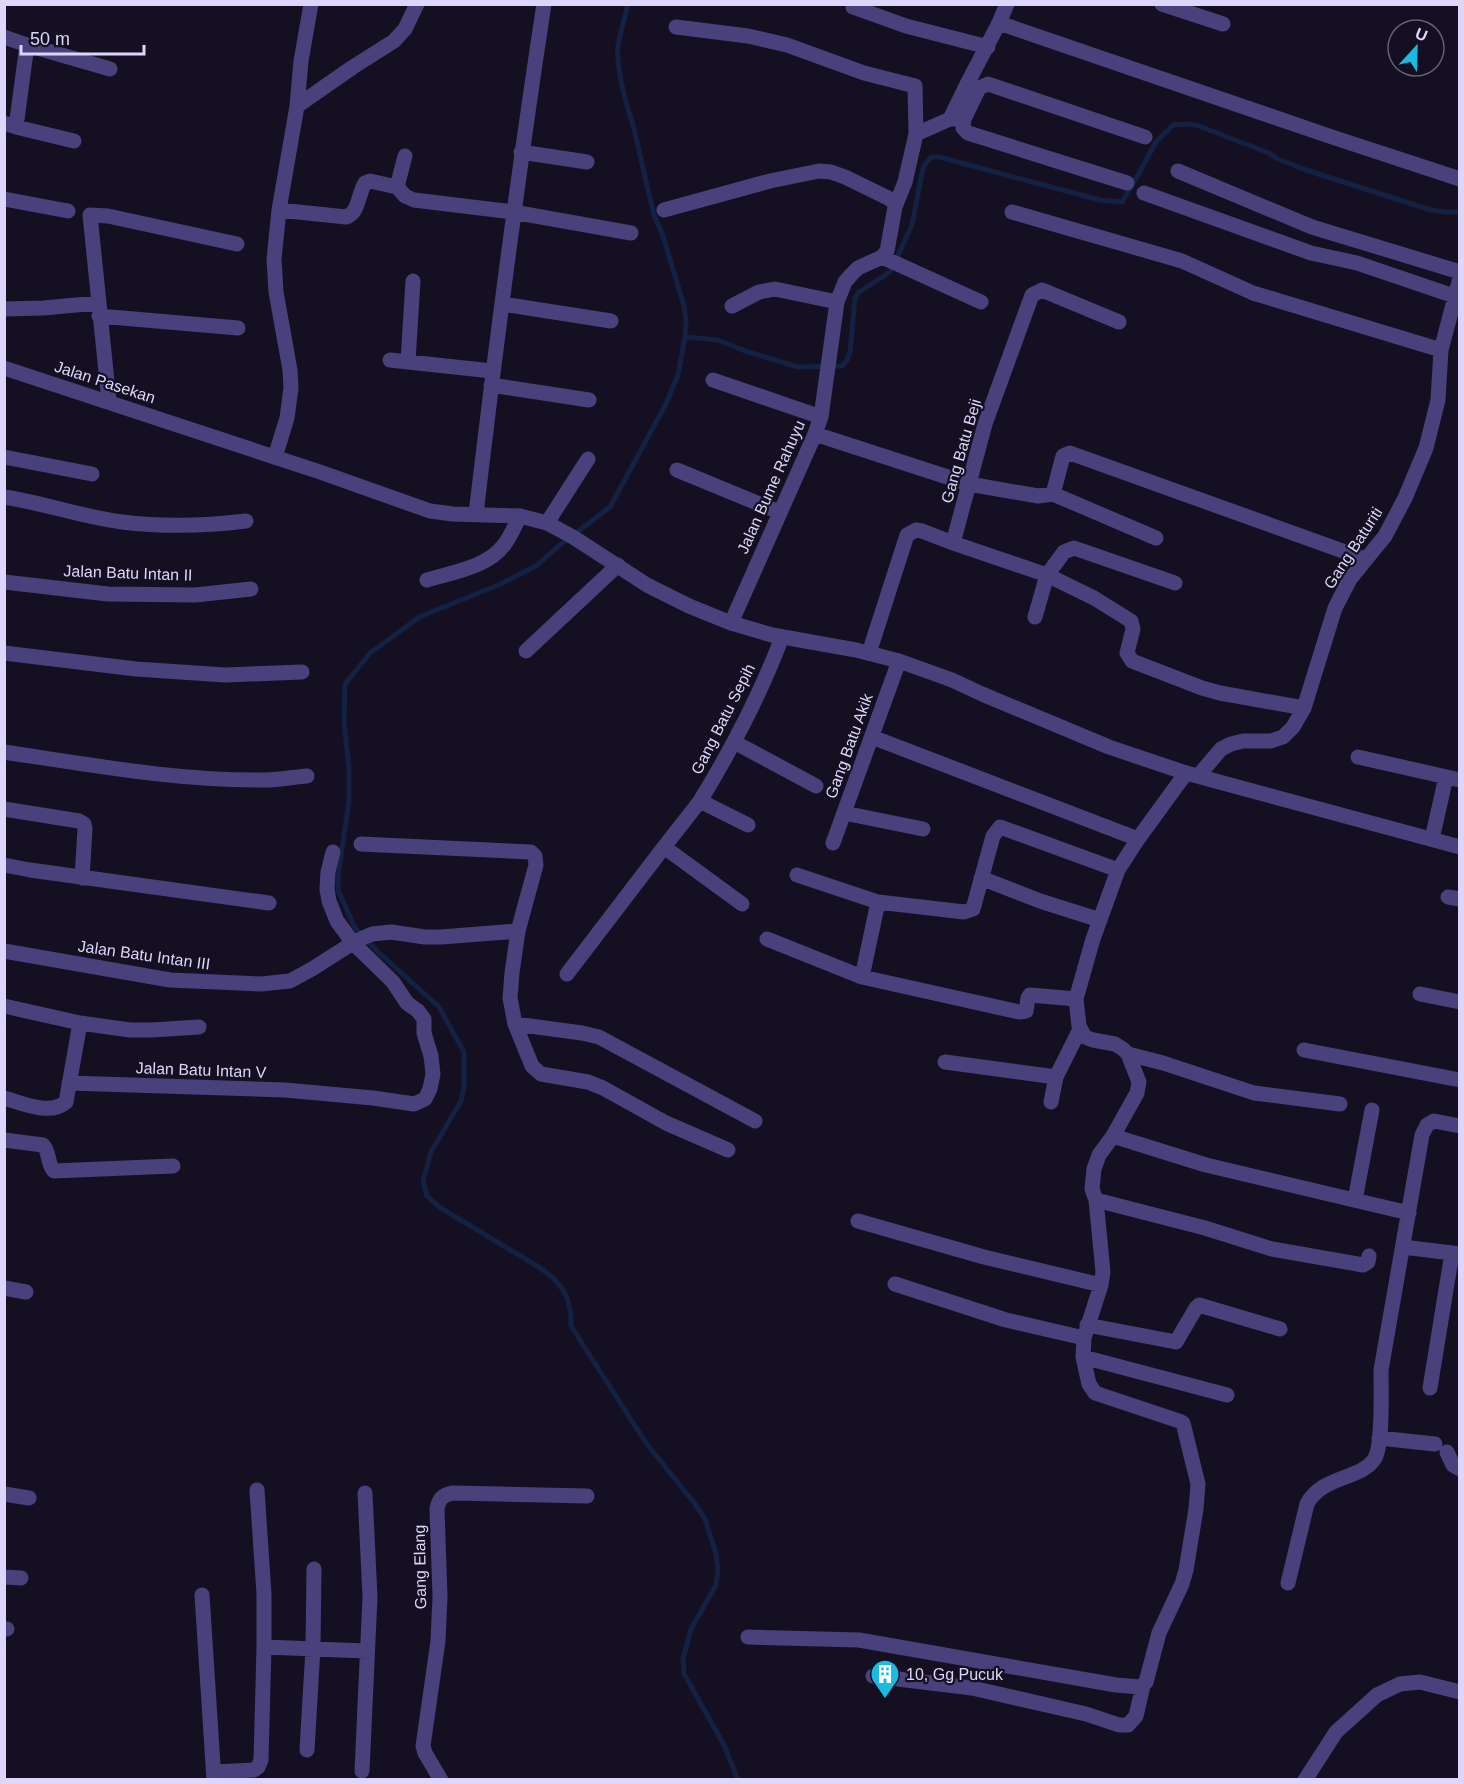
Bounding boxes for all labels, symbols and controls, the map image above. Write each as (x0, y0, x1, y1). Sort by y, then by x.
scale bar (21, 18, 144, 56)
north arrow (1386, 18, 1446, 78)
text: U (1413, 25, 1430, 45)
text: 50 m (30, 29, 70, 49)
street label: Jalan Pasekan (52, 358, 158, 406)
street label: Gang Batu Beji (938, 397, 984, 505)
street label: Jalan Bume Rahuyu (734, 418, 808, 556)
street label: Gang Baturiti (1320, 504, 1386, 592)
street label: Jalan Batu Intan II (63, 562, 193, 584)
street label: Gang Batu Sepih (688, 661, 758, 777)
street label: Gang Batu Akik (822, 690, 876, 801)
street label: Jalan Batu Intan III (77, 937, 211, 973)
street label: Jalan Batu Intan V (135, 1059, 267, 1081)
street label: Gang Elang (411, 1525, 429, 1609)
building icon: 10, Gg Pucuk (869, 1658, 901, 1700)
place label: 10, Gg Pucuk (906, 1666, 1004, 1683)

